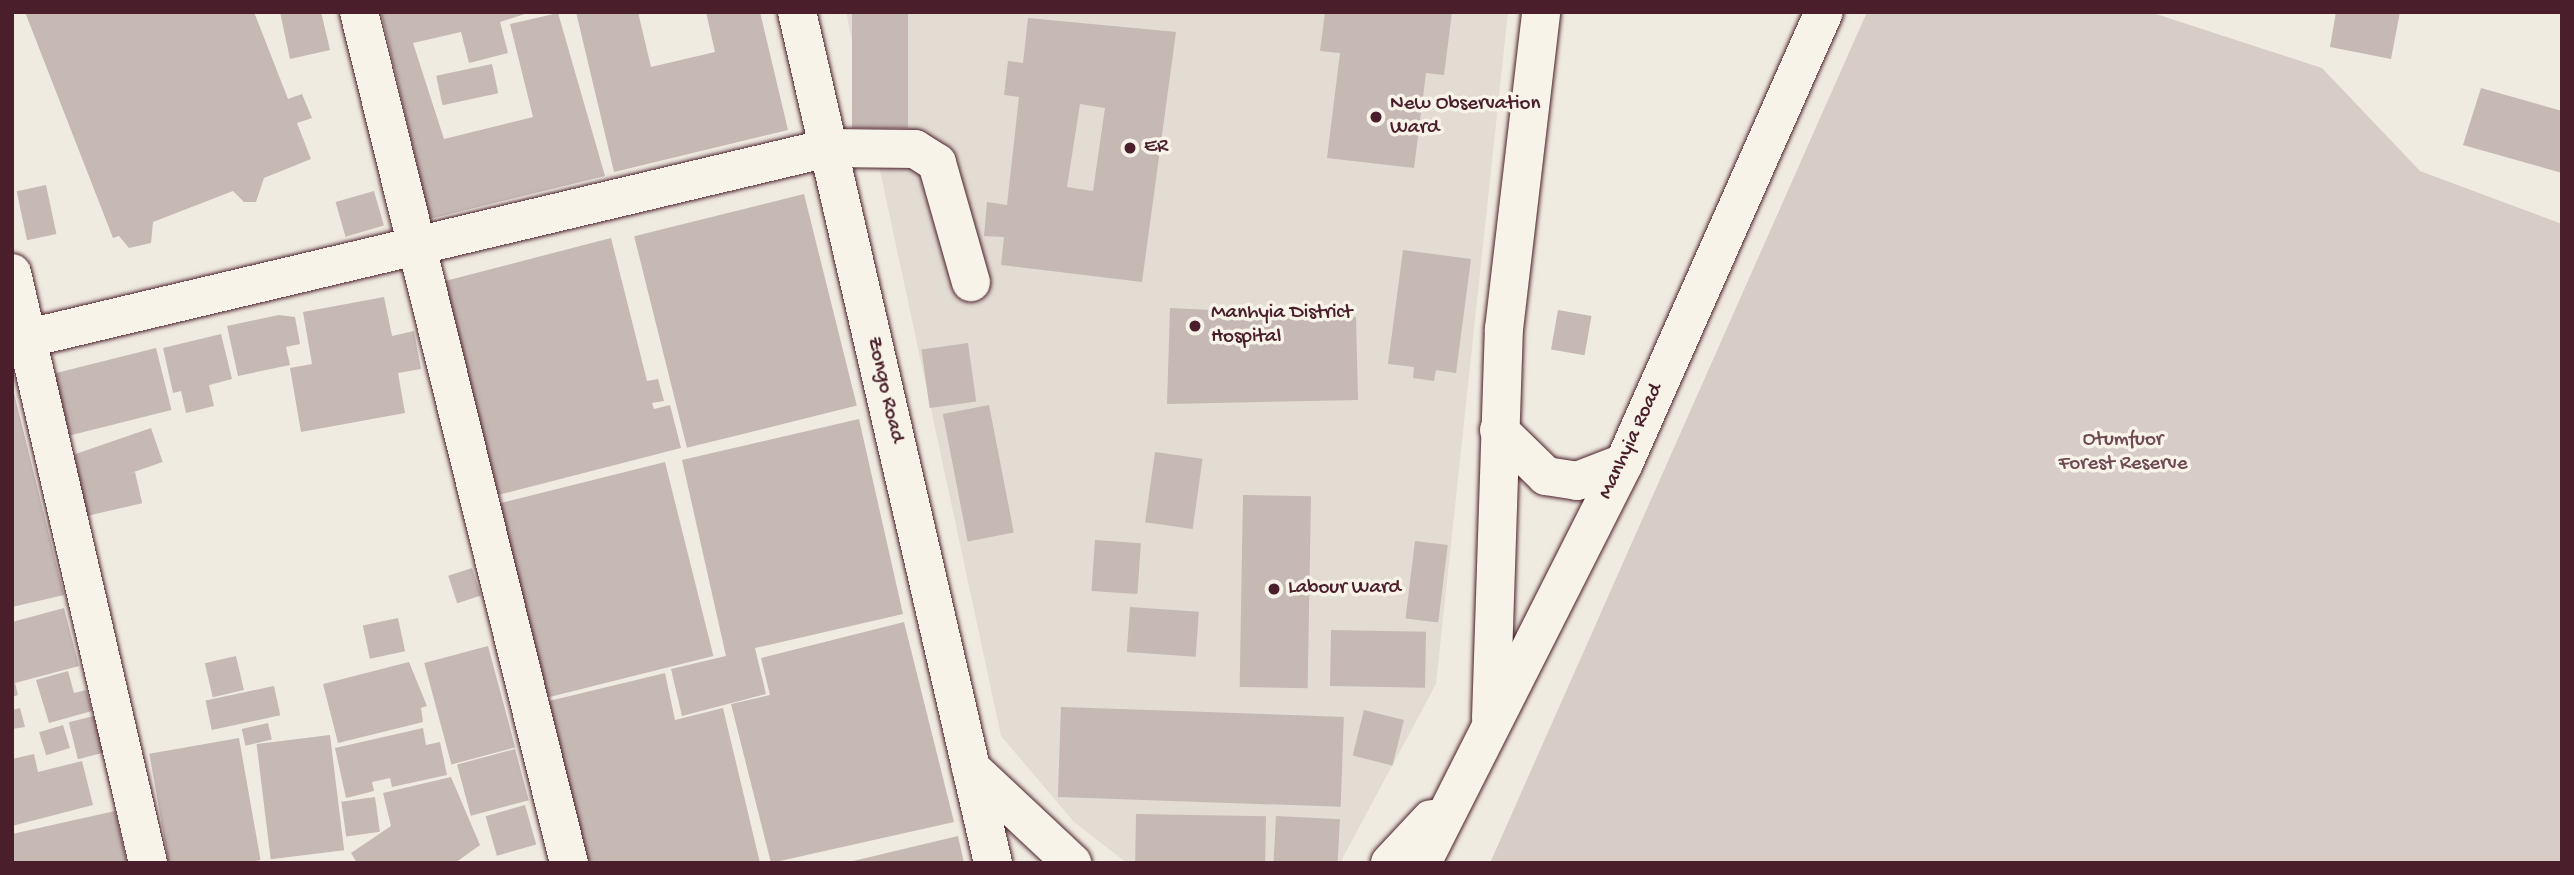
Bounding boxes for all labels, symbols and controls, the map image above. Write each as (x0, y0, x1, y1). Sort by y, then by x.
place label: New Observation Ward (1390, 92, 1540, 142)
marker: New Observation Ward (1368, 109, 1384, 125)
place label: ER (1144, 135, 1168, 161)
marker: ER (1122, 140, 1138, 156)
place label: Manhyia District Hospital (1211, 301, 1352, 351)
marker: Manhyia District Hospital (1185, 316, 1205, 336)
street label: Zongo Road (860, 334, 908, 446)
street label: Manhyia Road (1594, 380, 1670, 504)
park label: Otumfuor Forest Reserve (2058, 428, 2188, 478)
place label: Labour Ward (1288, 576, 1401, 602)
marker: Labour Ward (1266, 581, 1282, 597)

